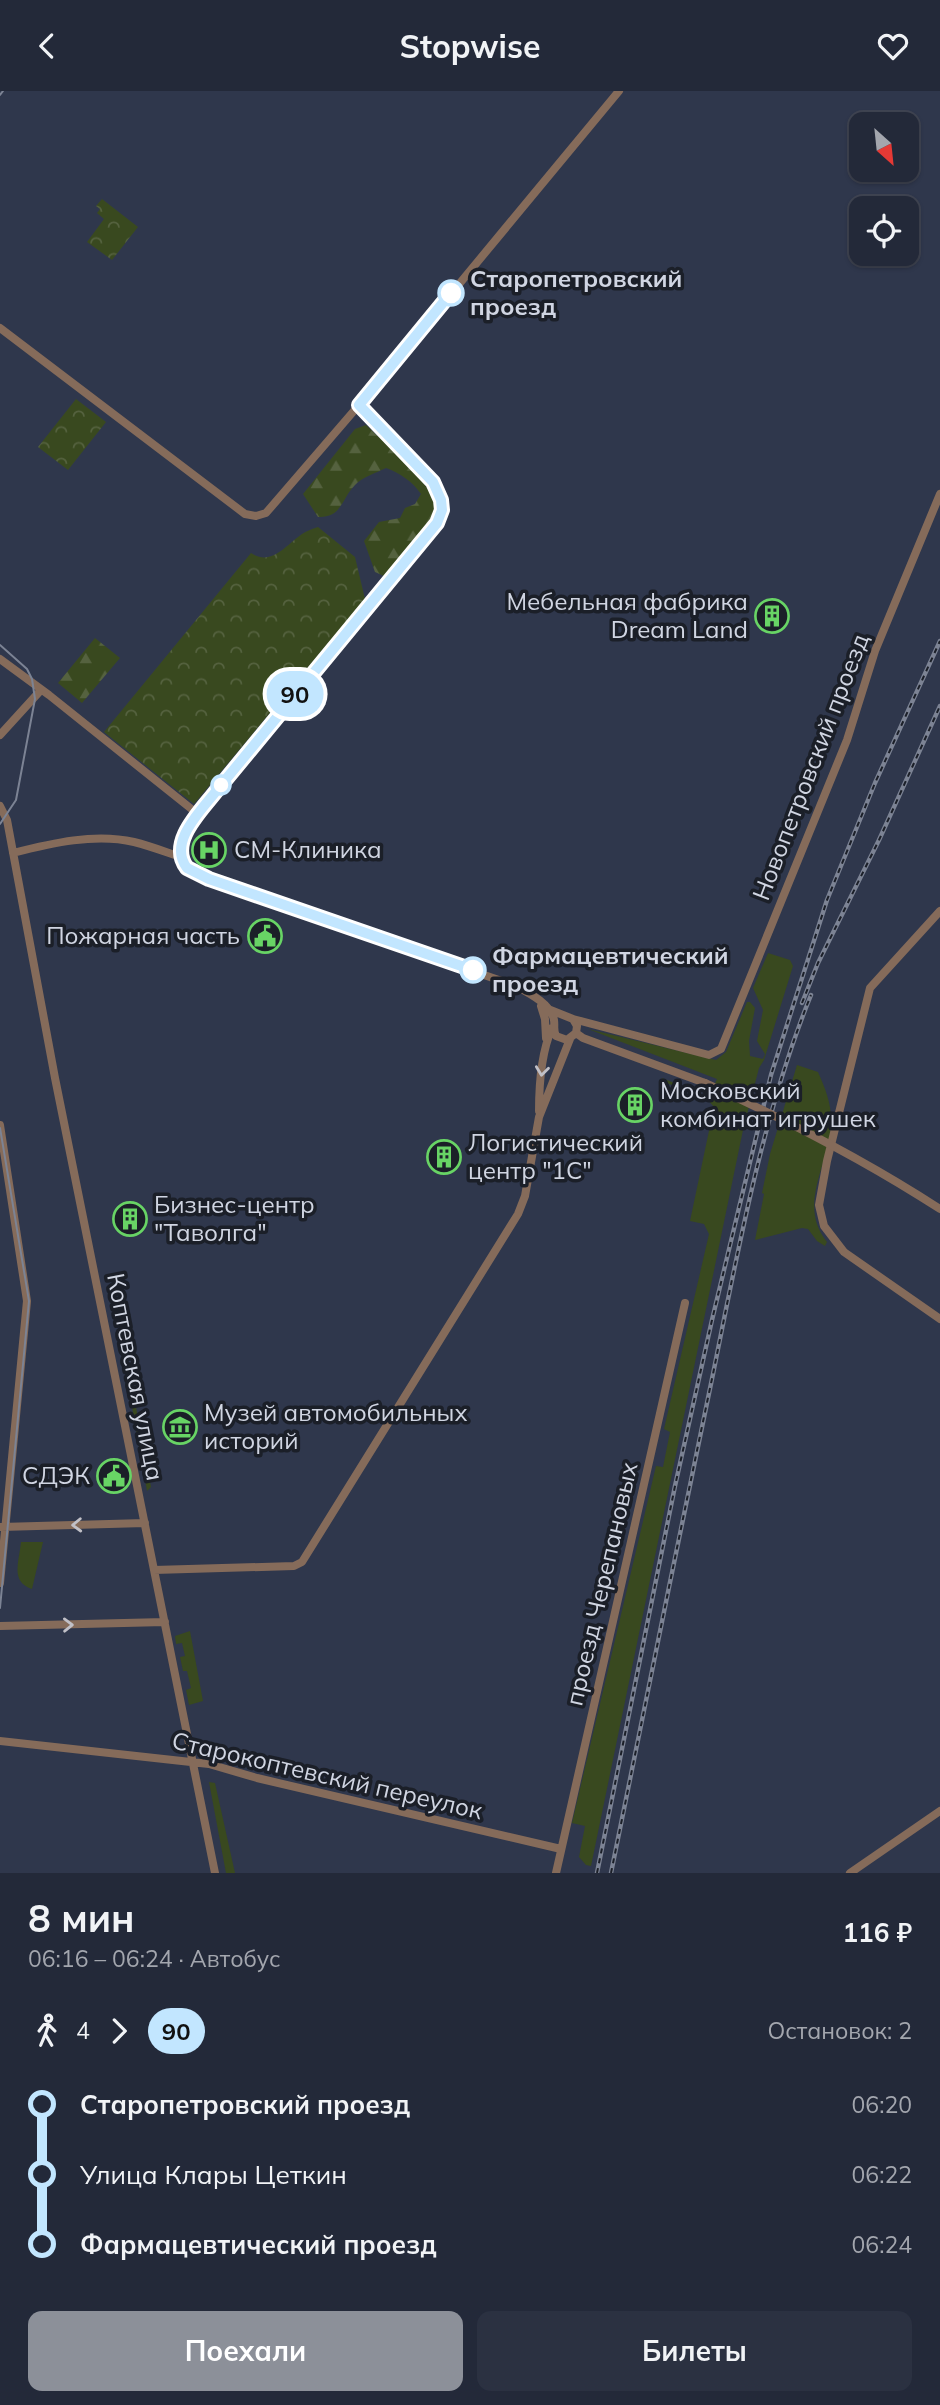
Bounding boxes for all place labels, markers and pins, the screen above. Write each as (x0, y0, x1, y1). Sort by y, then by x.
place label: Старопетровский проезд (470, 263, 682, 321)
marker: Старопетровский проезд (438, 280, 464, 306)
place label: Мебельная фабрика Dream Land (506, 586, 748, 644)
building icon: Мебельная фабрика Dream Land (753, 597, 791, 635)
unlabelled marker (211, 775, 231, 795)
hospital icon: СМ-Клиника (190, 831, 228, 869)
place label: СМ-Клиника (234, 834, 382, 864)
public building icon: Пожарная часть (246, 917, 284, 955)
place label: Пожарная часть (46, 920, 240, 950)
place label: Фармацевтический проезд (492, 940, 729, 998)
marker: Фармацевтический проезд (460, 957, 486, 983)
place label: Московский комбинат игрушек (660, 1075, 876, 1133)
building icon: Московский комбинат игрушек (616, 1086, 654, 1124)
place label: Логистический центр "1С" (468, 1127, 643, 1185)
building icon: Логистический центр "1С" (425, 1138, 463, 1176)
place label: Бизнес-центр "Таволга" (154, 1189, 315, 1247)
building icon: Бизнес-центр "Таволга" (111, 1200, 149, 1238)
place label: Музей автомобильных историй (204, 1397, 468, 1455)
museum icon: Музей автомобильных историй (161, 1408, 199, 1446)
public building icon: СДЭК (95, 1457, 133, 1495)
place label: СДЭК (22, 1460, 90, 1490)

